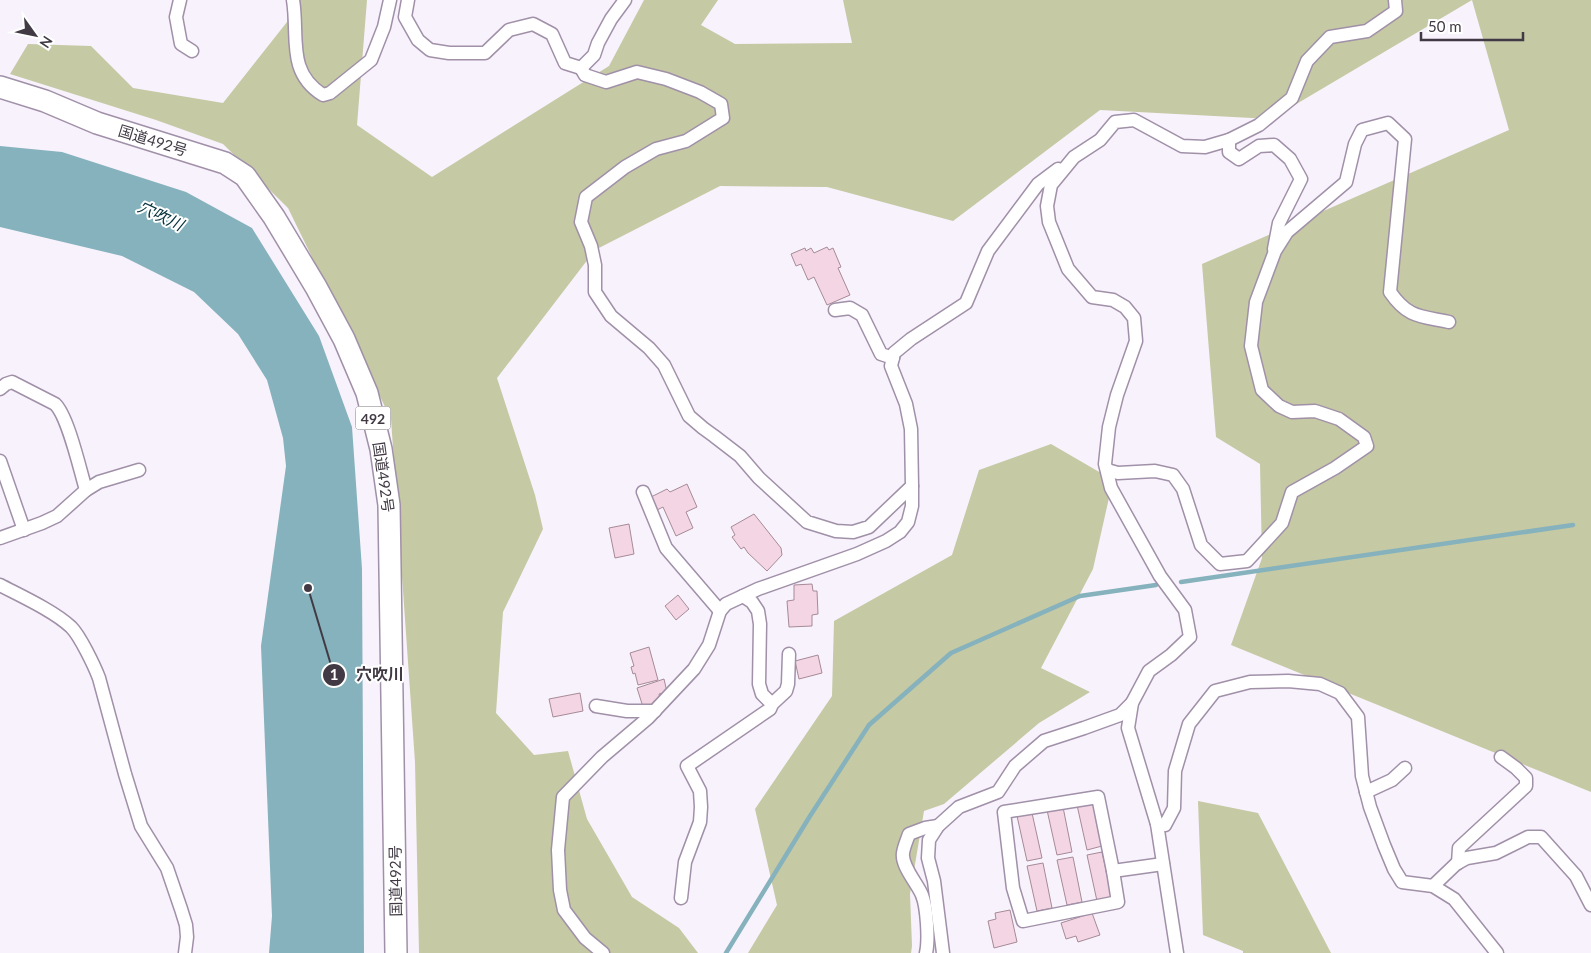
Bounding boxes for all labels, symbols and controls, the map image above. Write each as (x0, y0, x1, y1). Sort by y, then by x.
north arrow (10, 10, 60, 60)
scale bar (1421, 10, 1524, 42)
text: 50 m (1428, 17, 1462, 35)
text: N (36, 33, 56, 52)
street label: 国道492号 (116, 121, 190, 159)
water label: 穴吹川 (135, 196, 189, 235)
road number: 492 (356, 406, 390, 429)
street label: 国道492号 (370, 441, 398, 513)
callout: 穴吹川 (321, 659, 414, 690)
text: 穴吹川 (356, 664, 404, 683)
text: 1 (330, 665, 338, 683)
street label: 国道492号 (385, 845, 405, 917)

